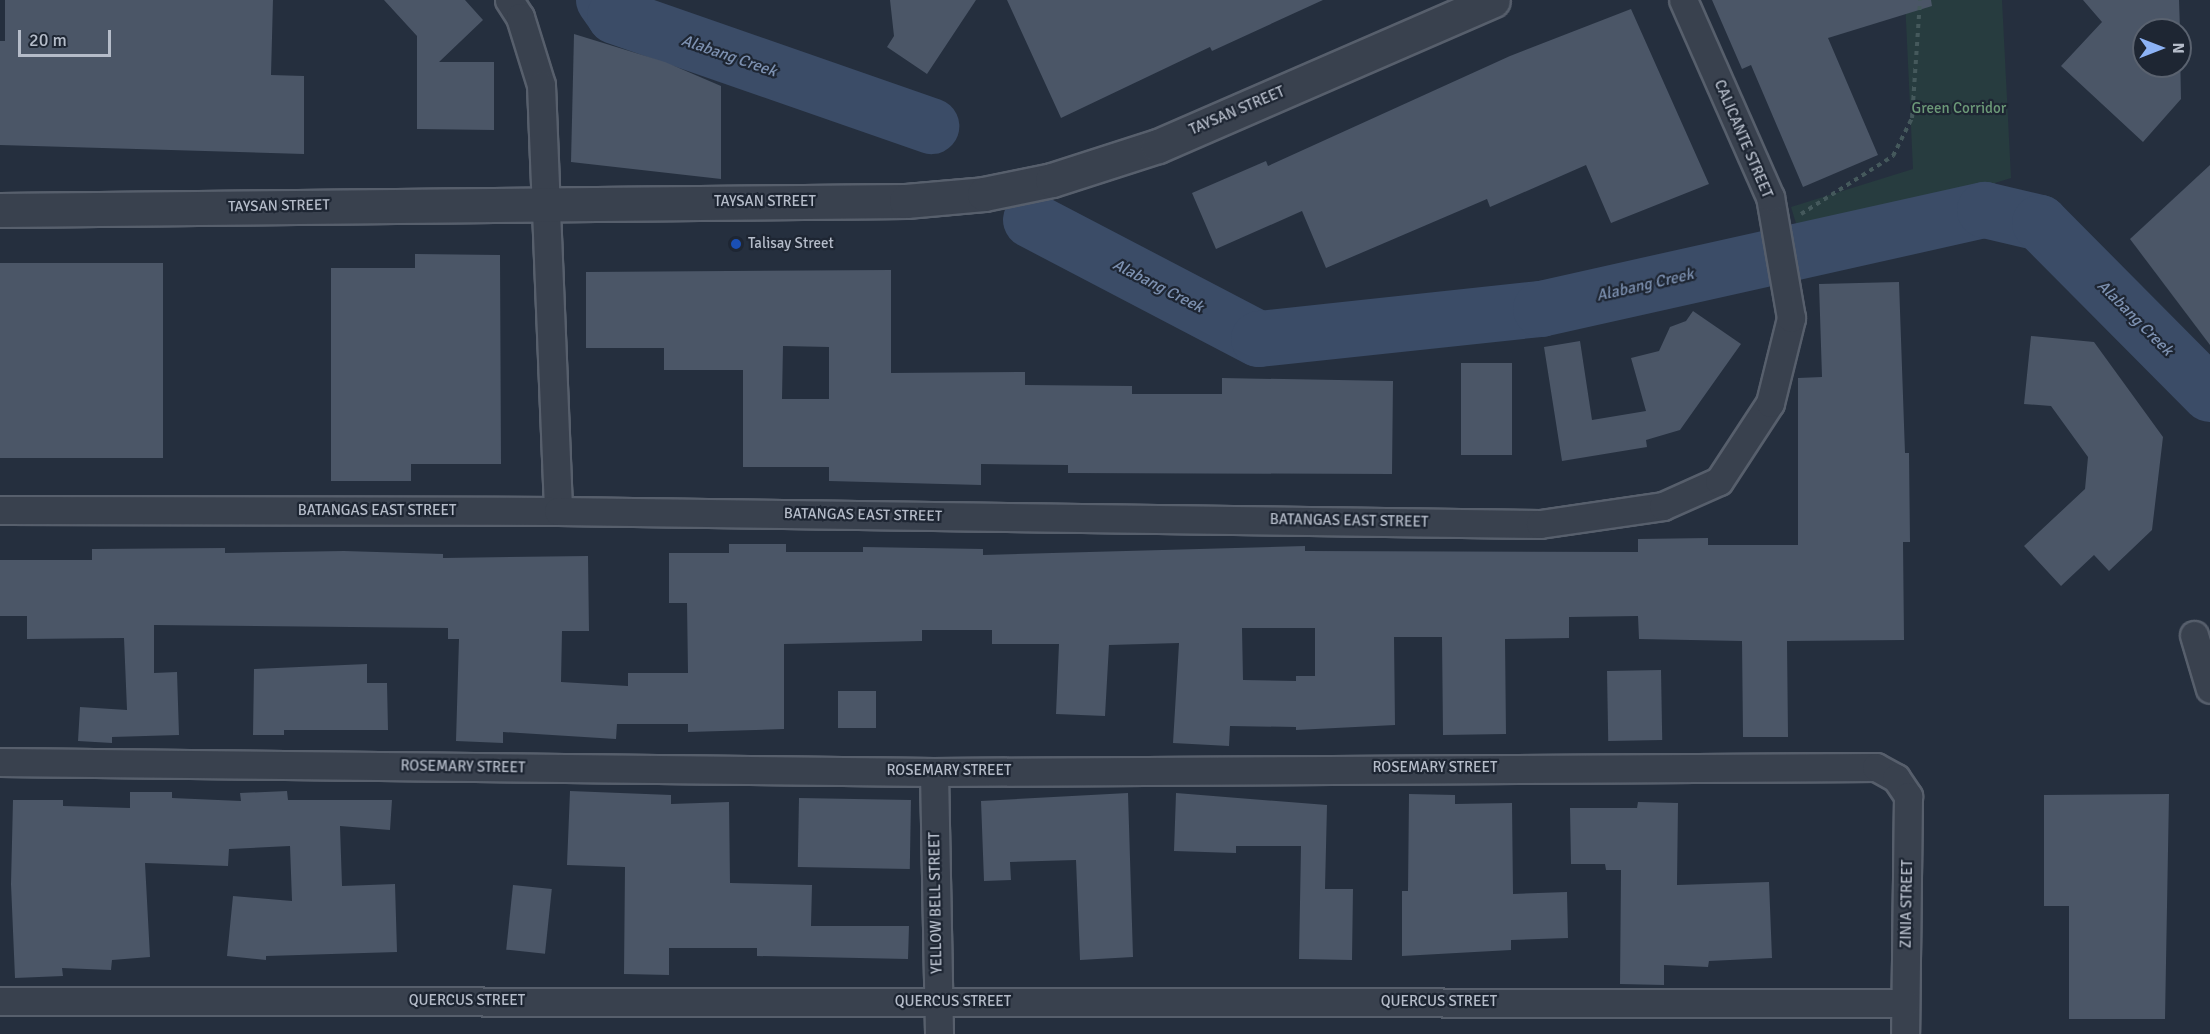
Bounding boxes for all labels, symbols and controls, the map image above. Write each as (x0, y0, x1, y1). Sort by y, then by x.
scale bar (21, 18, 114, 56)
north arrow (2132, 18, 2192, 78)
text: 20 m (29, 29, 67, 51)
water label: Alabang Creek (679, 31, 779, 81)
text: N (2168, 42, 2188, 54)
street label: CALICANTE STREET (1710, 77, 1776, 201)
street label: TAYSAN STREET (1187, 83, 1287, 139)
park label: Green Corridor (1912, 100, 2006, 118)
street label: TAYSAN STREET (714, 193, 816, 211)
street label: TAYSAN STREET (228, 196, 330, 216)
place label: Talisay Street (748, 235, 834, 253)
marker: Talisay Street (729, 237, 743, 251)
water label: Alabang Creek (1110, 255, 1206, 317)
water label: Alabang Creek (1595, 265, 1695, 305)
water label: Alabang Creek (2093, 276, 2177, 360)
street label: BATANGAS EAST STREET (298, 502, 456, 520)
street label: BATANGAS EAST STREET (784, 505, 942, 525)
street label: BATANGAS EAST STREET (1270, 511, 1428, 531)
street label: ROSEMARY STREET (400, 757, 526, 777)
street label: ROSEMARY STREET (1373, 759, 1497, 777)
street label: ROSEMARY STREET (887, 762, 1011, 780)
street label: YELLOW BELL STREET (926, 832, 946, 974)
street label: ZINIA STREET (1897, 860, 1917, 948)
street label: QUERCUS STREET (409, 992, 525, 1010)
street label: QUERCUS STREET (895, 993, 1011, 1011)
street label: QUERCUS STREET (1381, 993, 1497, 1011)

